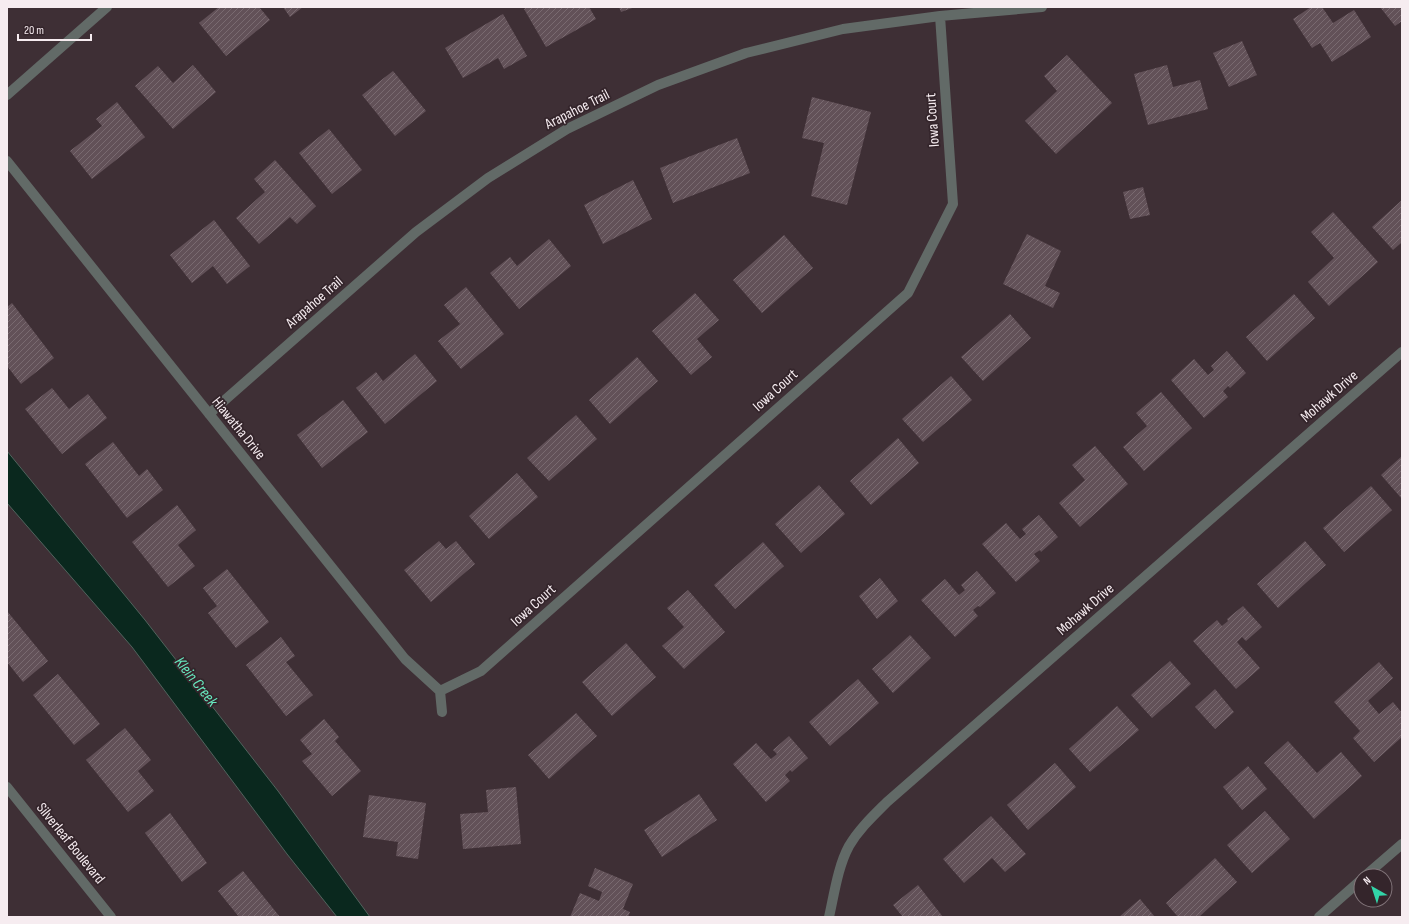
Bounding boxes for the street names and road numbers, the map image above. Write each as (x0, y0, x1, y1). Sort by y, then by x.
street label: Arapahoe Trail (541, 85, 613, 134)
street label: Iowa Court (921, 92, 944, 148)
street label: Arapahoe Trail (281, 272, 347, 333)
street label: Iowa Court (749, 365, 802, 416)
street label: Mohawk Drive (1297, 366, 1362, 427)
street label: Hiawatha Drive (207, 393, 270, 464)
street label: Mohawk Drive (1053, 579, 1118, 640)
street label: Iowa Court (507, 580, 560, 631)
street label: Silverleaf Boulevard (32, 799, 109, 888)

